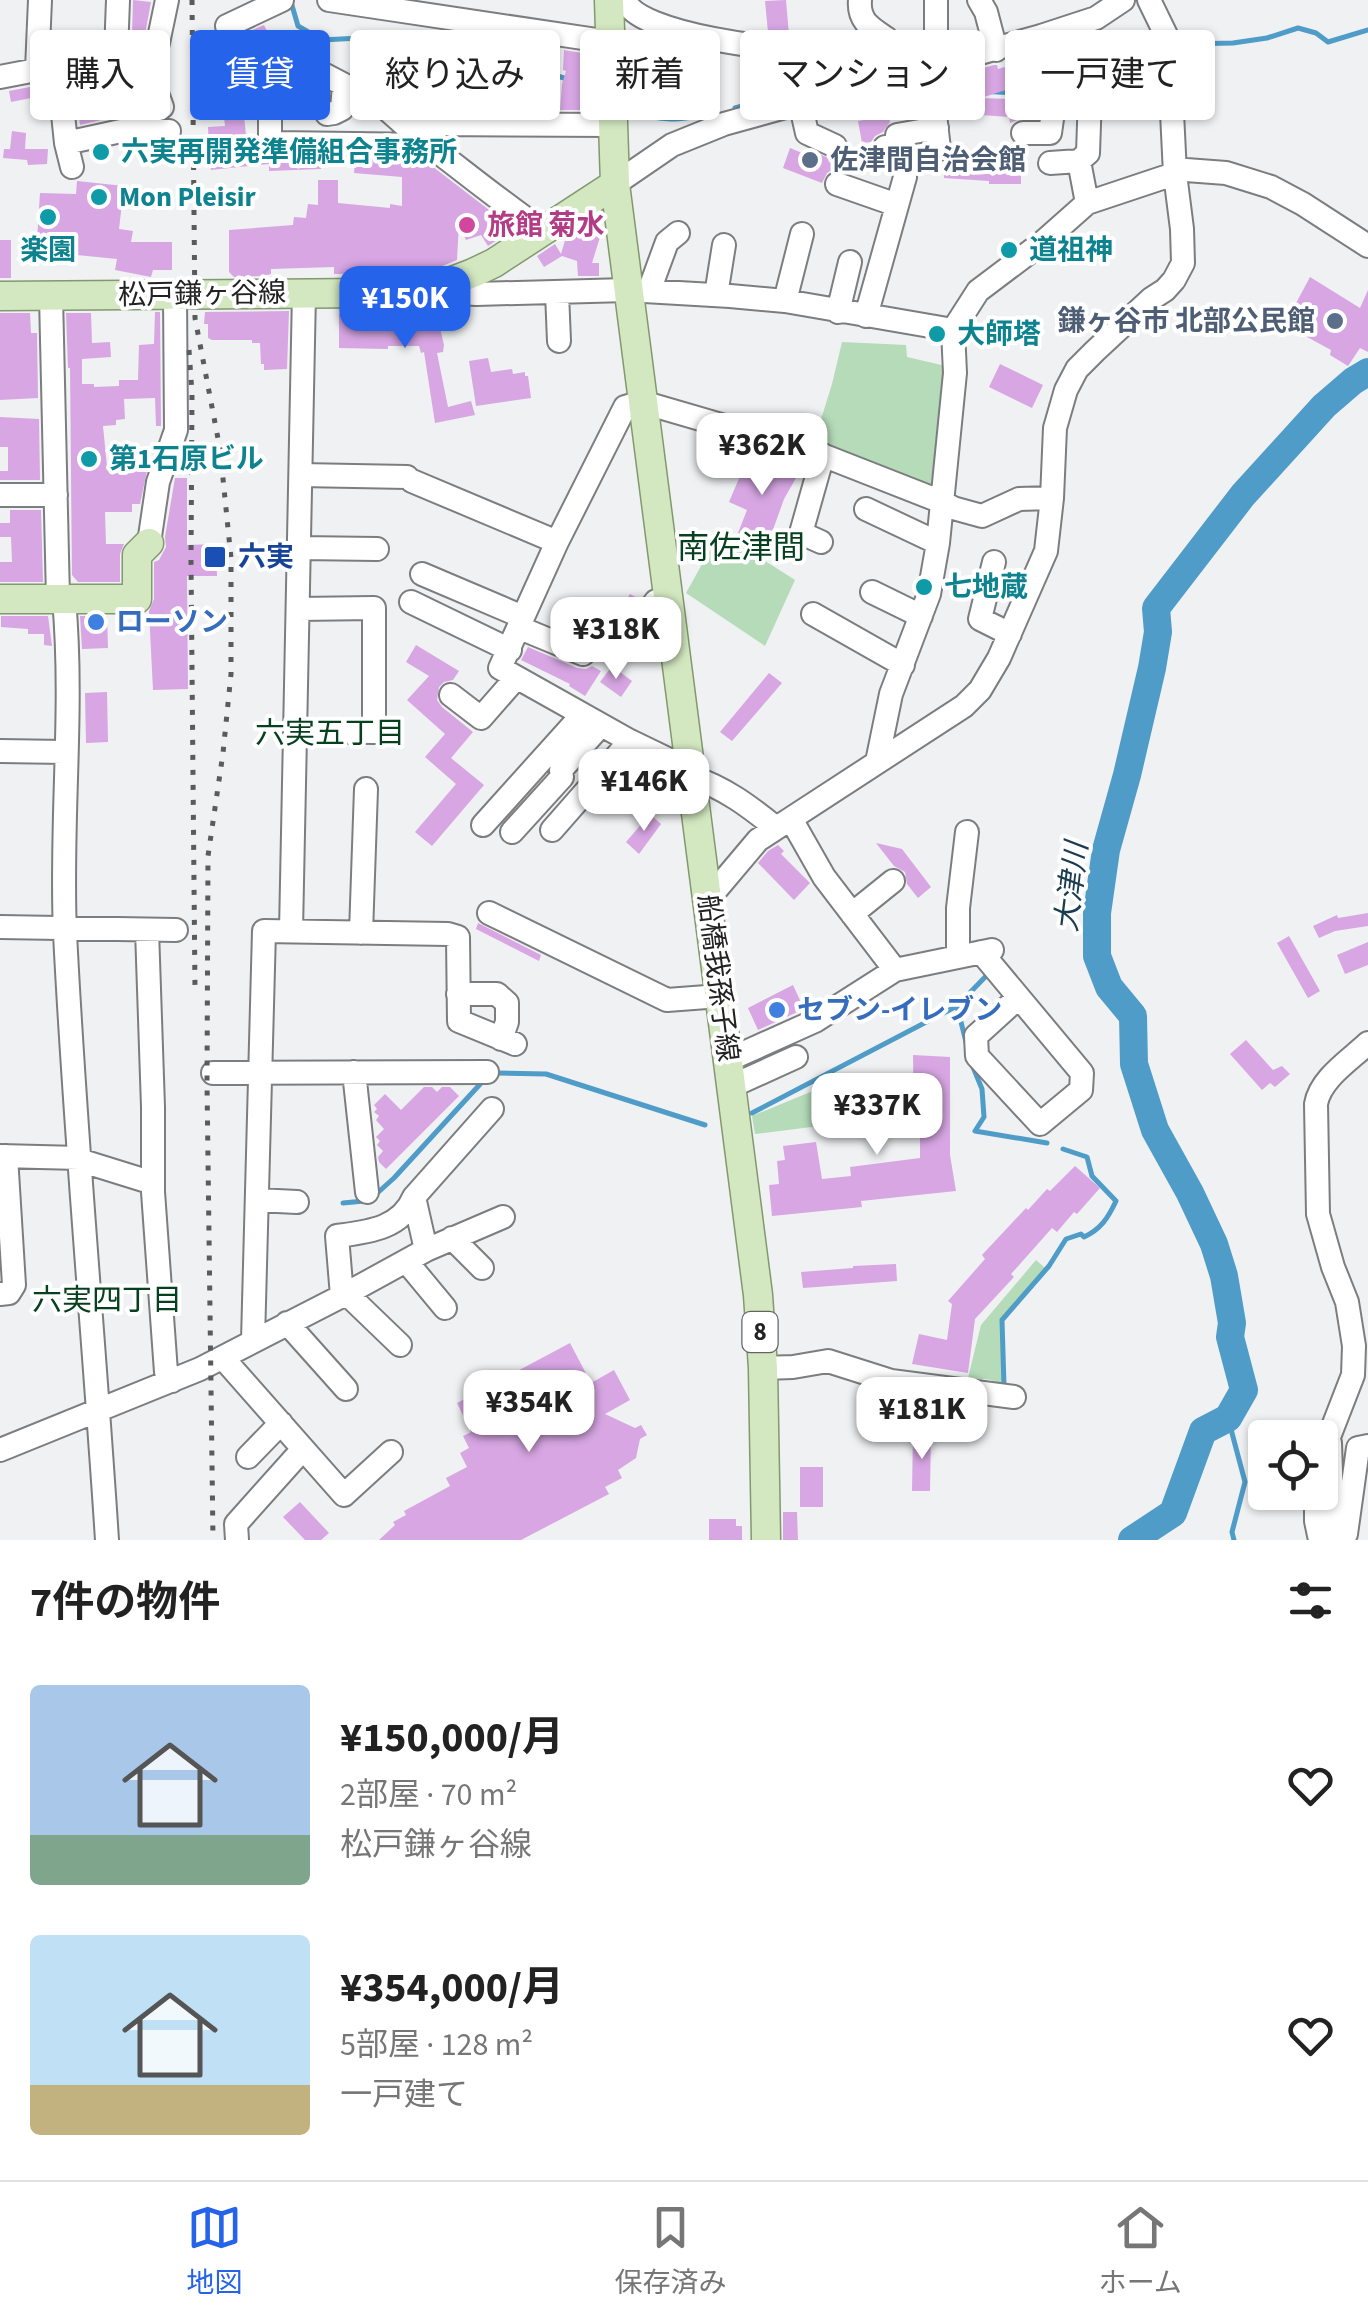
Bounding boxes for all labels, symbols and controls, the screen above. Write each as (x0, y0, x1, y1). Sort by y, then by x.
chip: 購入 (30, 30, 170, 120)
chip: 賃貸 (190, 30, 330, 120)
chip: 絞り込み (350, 30, 560, 120)
chip: 新着 (580, 30, 720, 120)
chip: マンション (740, 30, 985, 120)
chip: 一戸建て (1005, 30, 1215, 120)
place label: 六実再開発準備組合事務所 (121, 132, 457, 172)
place label: 佐津間自治会館 (830, 140, 1026, 180)
marker: 六実再開発準備組合事務所 (90, 141, 112, 163)
marker: 佐津間自治会館 (799, 149, 821, 171)
place label: Mon Pleisir (119, 177, 257, 217)
marker: Mon Pleisir (88, 186, 110, 208)
place label: 旅館 菊水 (487, 205, 605, 245)
marker: 楽園 (37, 206, 59, 228)
marker: 旅館 菊水 (456, 214, 478, 236)
place label: 楽園 (20, 230, 76, 270)
place label: 道祖神 (1029, 230, 1113, 270)
marker: 道祖神 (998, 239, 1020, 261)
pin: ¥150K (335, 266, 475, 351)
street label: 松戸鎌ヶ谷線 (118, 273, 286, 315)
text: ¥150K (361, 275, 449, 321)
place label: 鎌ヶ谷市 北部公民館 (1057, 301, 1315, 341)
marker: 鎌ヶ谷市 北部公民館 (1324, 310, 1346, 332)
place label: 大師塔 (957, 314, 1041, 354)
marker: 大師塔 (926, 323, 948, 345)
pin: ¥362K (692, 413, 832, 498)
text: ¥362K (718, 422, 806, 468)
place label: 第1石原ビル (109, 439, 264, 479)
marker: 第1石原ビル (78, 448, 100, 470)
district label: 南佐津間 (677, 525, 805, 571)
place label: 六実 (238, 537, 294, 577)
marker: 六実 (202, 544, 228, 570)
place label: 七地蔵 (944, 567, 1028, 607)
marker: 七地蔵 (913, 576, 935, 598)
pin: ¥318K (546, 597, 686, 682)
place label: ローソン (116, 602, 228, 642)
text: ¥318K (572, 606, 660, 652)
marker: ローソン (85, 611, 107, 633)
district label: 六実五丁目 (255, 712, 405, 755)
pin: ¥146K (574, 749, 714, 834)
text: ¥146K (600, 758, 688, 804)
water label: 大津川 (1045, 837, 1099, 934)
street label: 船橋我孫子線 (688, 892, 748, 1064)
place label: セブン-イレブン (797, 990, 1002, 1030)
marker: セブン-イレブン (766, 999, 788, 1021)
pin: ¥337K (807, 1073, 947, 1158)
text: ¥337K (833, 1082, 921, 1128)
district label: 六実四丁目 (32, 1279, 182, 1322)
road number: 8 (742, 1312, 778, 1352)
pin: ¥354K (459, 1370, 599, 1455)
pin: ¥181K (852, 1377, 992, 1462)
text: ¥354K (485, 1379, 573, 1425)
text: ¥181K (878, 1386, 966, 1432)
map controls (1248, 1420, 1338, 1510)
button: locate (1248, 1420, 1338, 1510)
text: 7件の物件 (30, 1573, 220, 1633)
icon: filters (1283, 1573, 1338, 1628)
text: ¥150,000/月 (340, 1708, 564, 1768)
icon: home (110, 1725, 230, 1845)
icon: heart (1283, 1758, 1338, 1813)
text: 2部屋 · 70 m² (340, 1772, 517, 1818)
text: 松戸鎌ヶ谷線 (340, 1822, 532, 1868)
text: ¥354,000/月 (340, 1958, 564, 2018)
icon: home (110, 1975, 230, 2095)
icon: heart (1283, 2008, 1338, 2063)
text: 5部屋 · 128 m² (340, 2022, 533, 2068)
text: 一戸建て (340, 2072, 468, 2118)
tab: 地図 (186, 2200, 242, 2303)
tab: 保存済み (614, 2200, 726, 2303)
tab: ホーム (1099, 2200, 1182, 2303)

